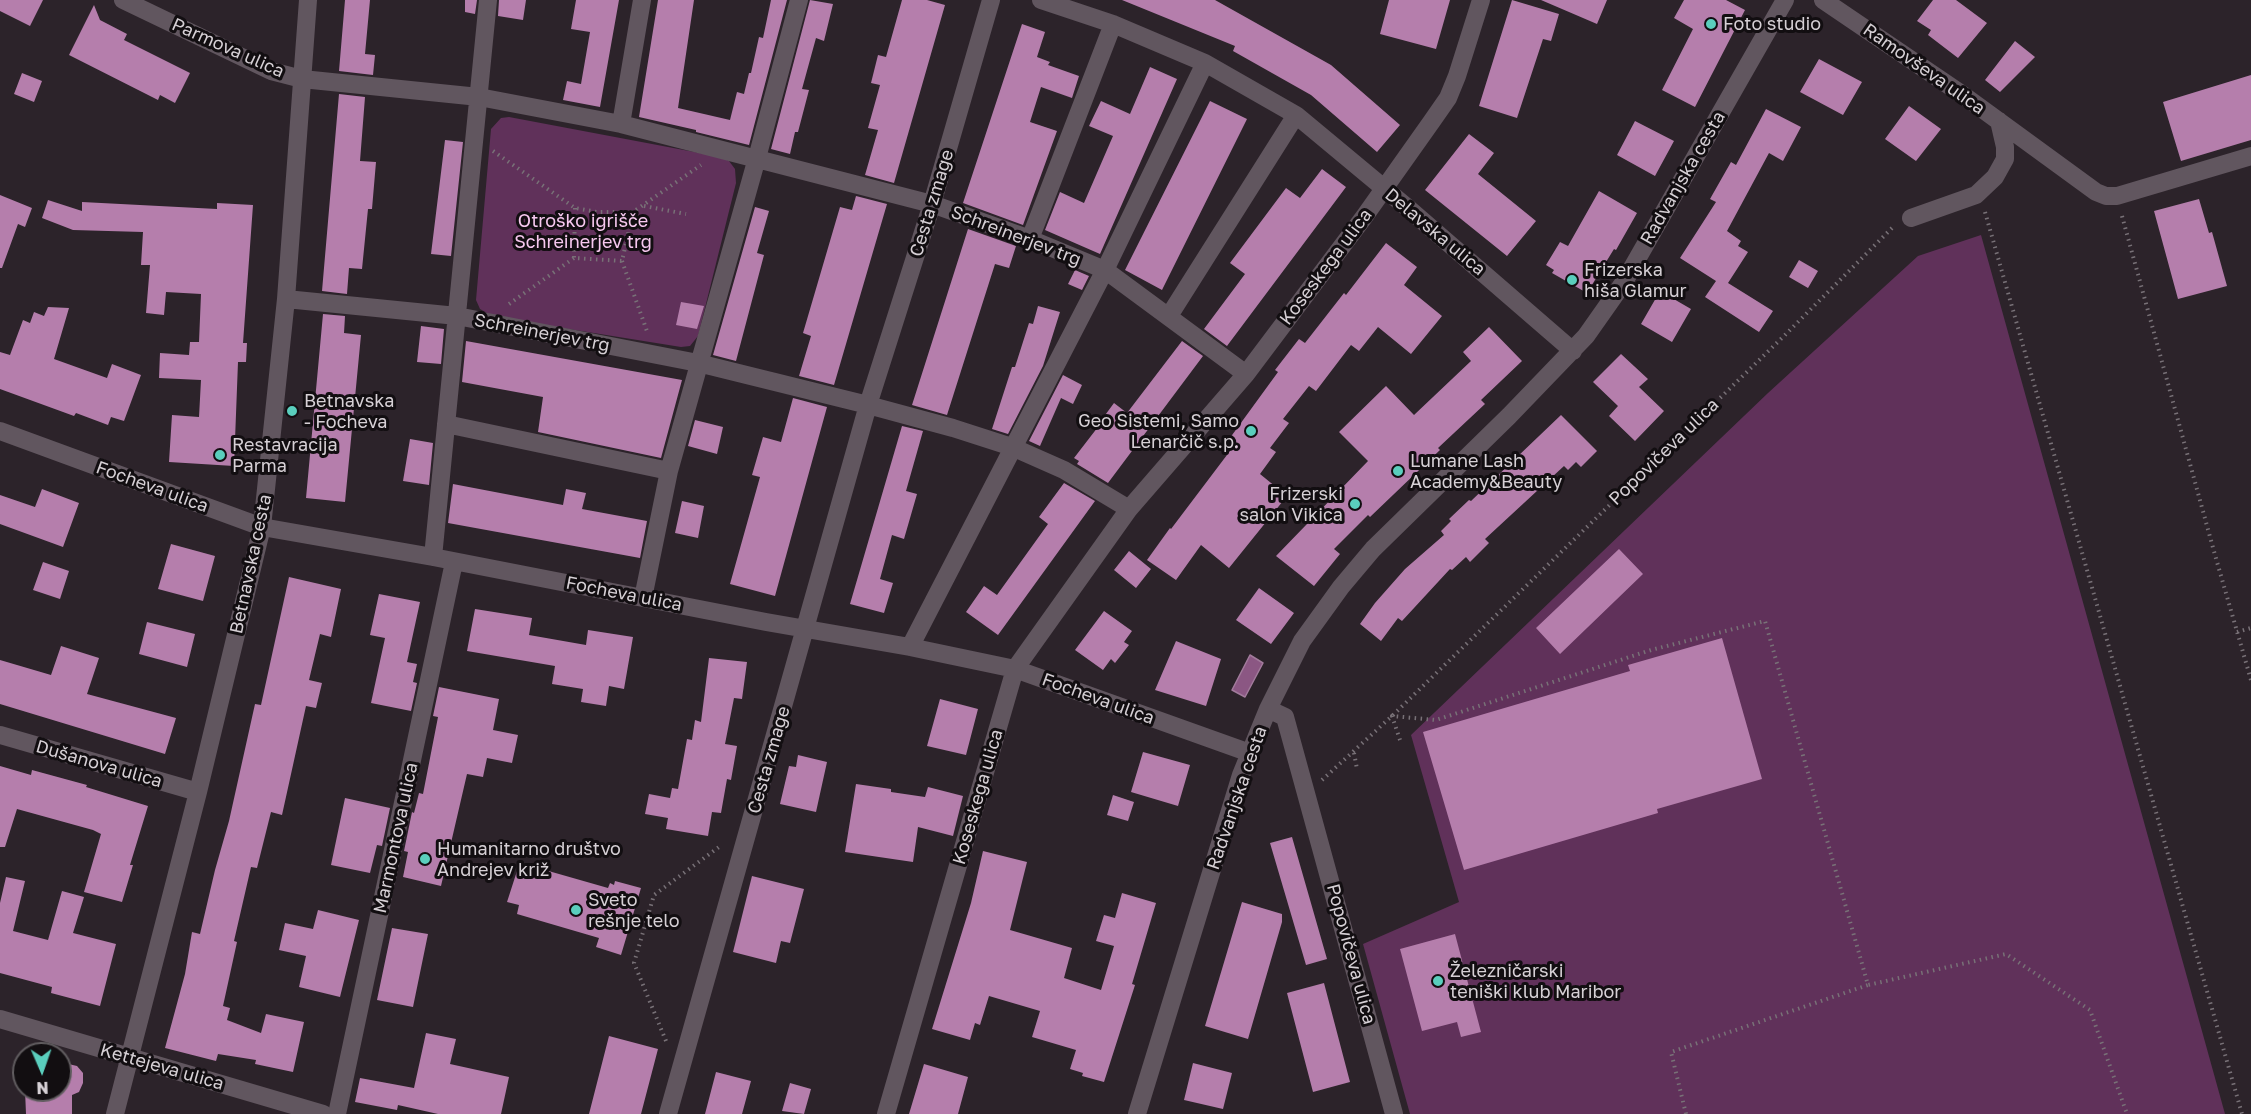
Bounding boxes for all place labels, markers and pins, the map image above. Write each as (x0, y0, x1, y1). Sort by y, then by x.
place label: Foto studio (1723, 13, 1821, 35)
marker: Foto studio (1704, 17, 1718, 31)
place label: Frizerska hiša Glamur (1584, 259, 1687, 302)
marker: Frizerska hiša Glamur (1565, 273, 1579, 287)
place label: Betnavska - Focheva (304, 390, 394, 432)
marker: Betnavska - Focheva (285, 404, 299, 418)
place label: Geo Sistemi, Samo Lenarčič s.p. (1078, 410, 1239, 452)
marker: Geo Sistemi, Samo Lenarčič s.p. (1244, 424, 1258, 438)
place label: Restavracija Parma (232, 434, 338, 476)
marker: Restavracija Parma (213, 448, 227, 462)
place label: Lumane Lash Academy&Beauty (1410, 450, 1562, 492)
marker: Lumane Lash Academy&Beauty (1391, 464, 1405, 478)
place label: Frizerski salon Vikica (1239, 483, 1343, 526)
marker: Frizerski salon Vikica (1348, 497, 1362, 511)
place label: Humanitarno društvo Andrejev križ (437, 838, 621, 880)
marker: Humanitarno društvo Andrejev križ (418, 852, 432, 866)
place label: Sveto rešnje telo (588, 889, 680, 932)
marker: Sveto rešnje telo (569, 903, 583, 917)
place label: Železničarski teniški klub Maribor (1450, 960, 1621, 1002)
marker: Železničarski teniški klub Maribor (1431, 974, 1445, 988)

